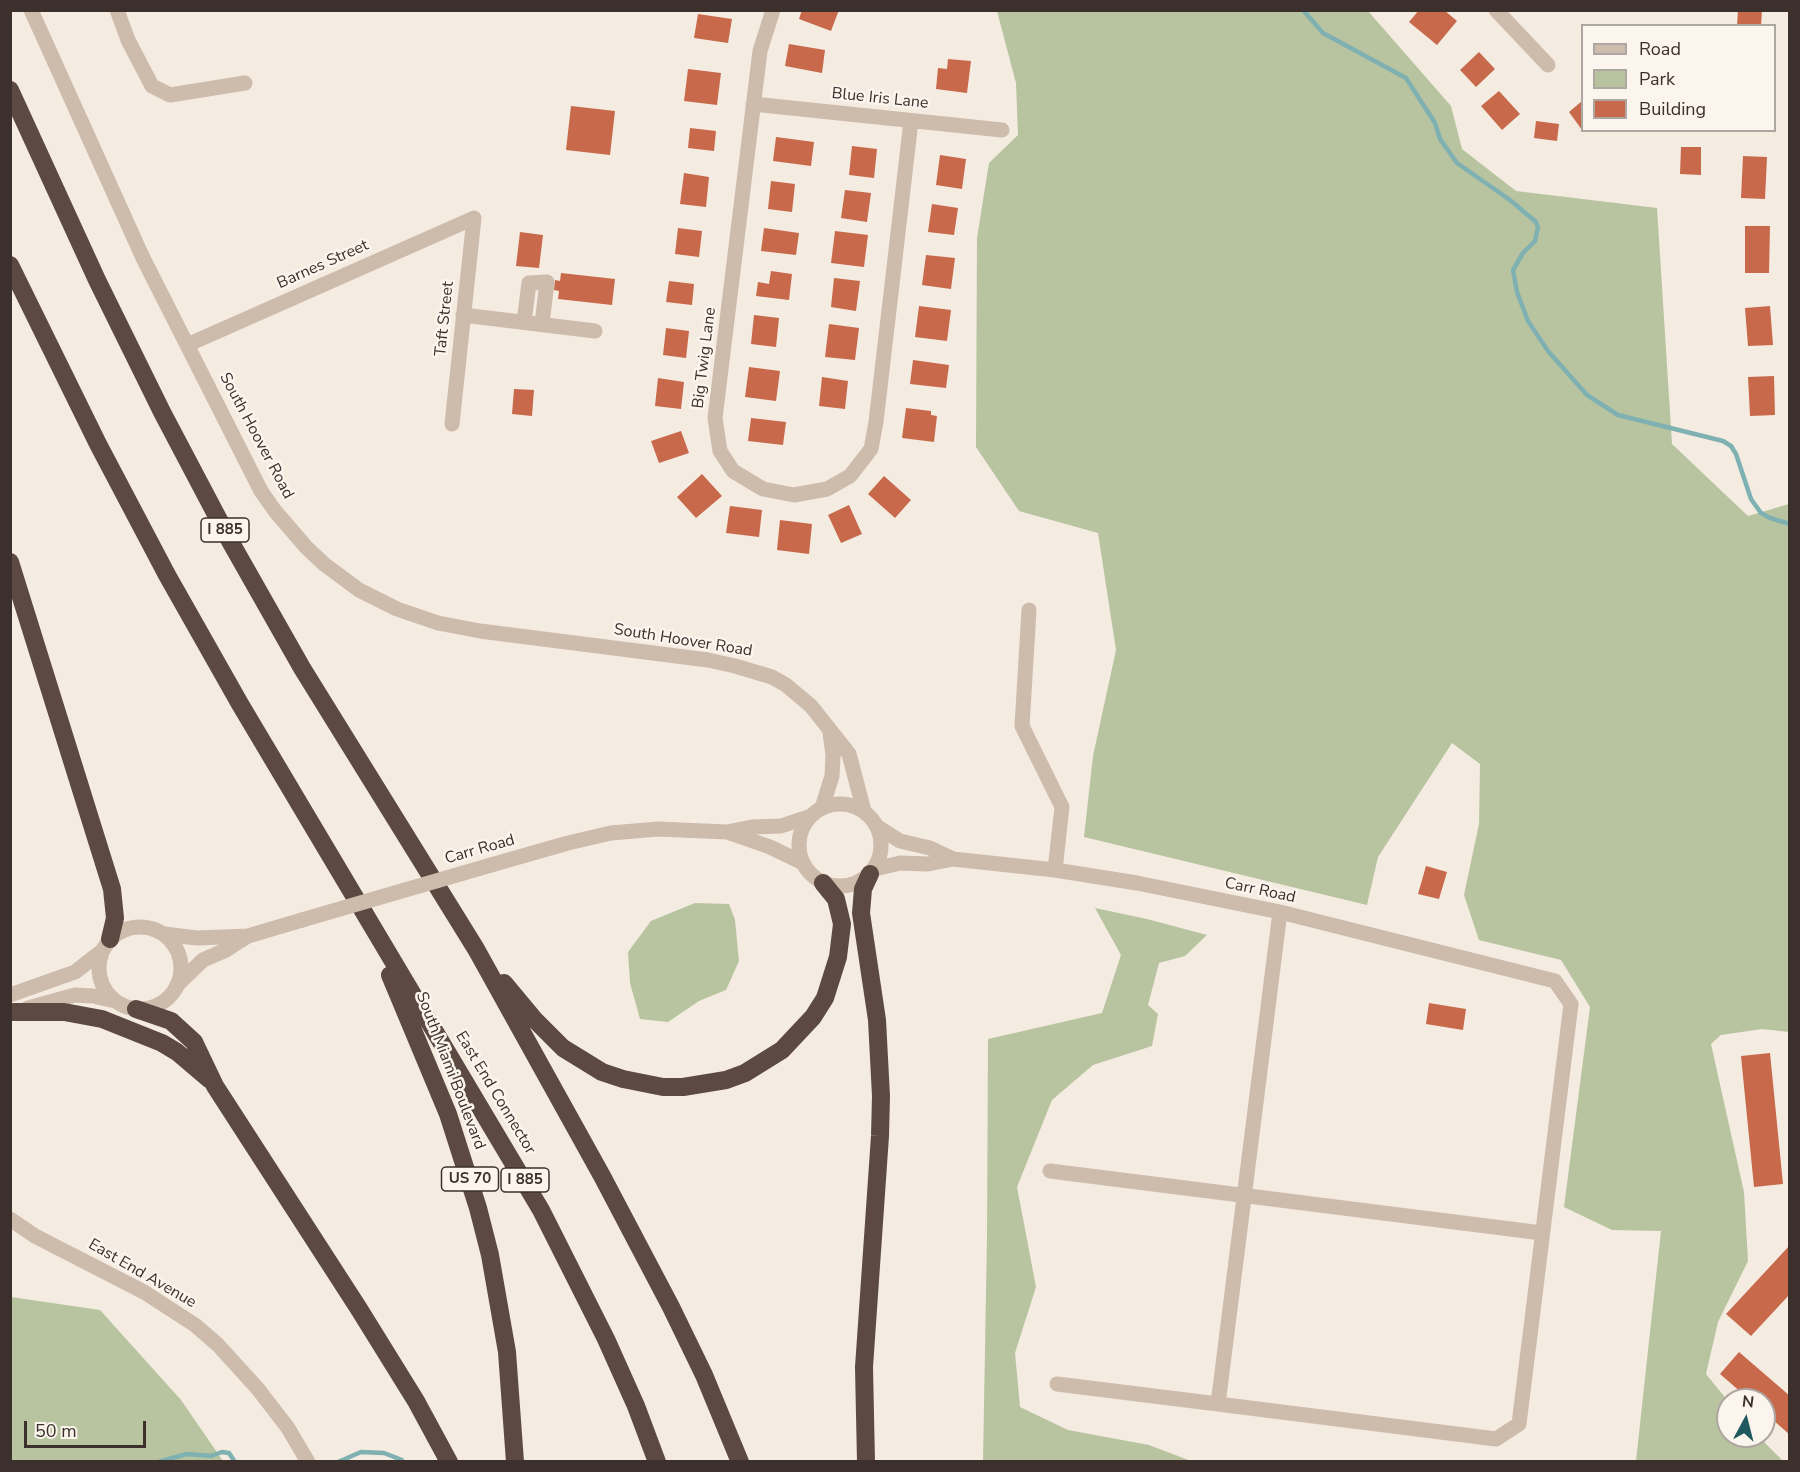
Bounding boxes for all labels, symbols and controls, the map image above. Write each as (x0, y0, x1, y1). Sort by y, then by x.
legend (1581, 24, 1776, 132)
text: Road (1639, 37, 1681, 61)
text: Park (1639, 67, 1675, 91)
street label: Blue Iris Lane (831, 84, 929, 114)
text: Building (1639, 97, 1706, 121)
street label: Barnes Street (274, 236, 372, 294)
street label: Taft Street (432, 281, 458, 357)
street label: Big Twig Lane (689, 306, 721, 410)
street label: South Hoover Road (215, 370, 297, 502)
road number: I 885 (201, 518, 249, 542)
street label: South Hoover Road (612, 621, 754, 661)
street label: Carr Road (443, 831, 517, 869)
street label: Carr Road (1223, 874, 1297, 908)
street label: South Miami Boulevard (411, 990, 489, 1152)
street label: East End Connector (451, 1028, 539, 1158)
road number: US 70 (442, 1167, 498, 1191)
road number: I 885 (501, 1168, 549, 1192)
street label: East End Avenue (85, 1235, 199, 1313)
north arrow (1716, 1388, 1776, 1448)
text: N (1741, 1390, 1755, 1414)
scale bar (27, 1409, 148, 1447)
text: 50 m (35, 1419, 77, 1443)

